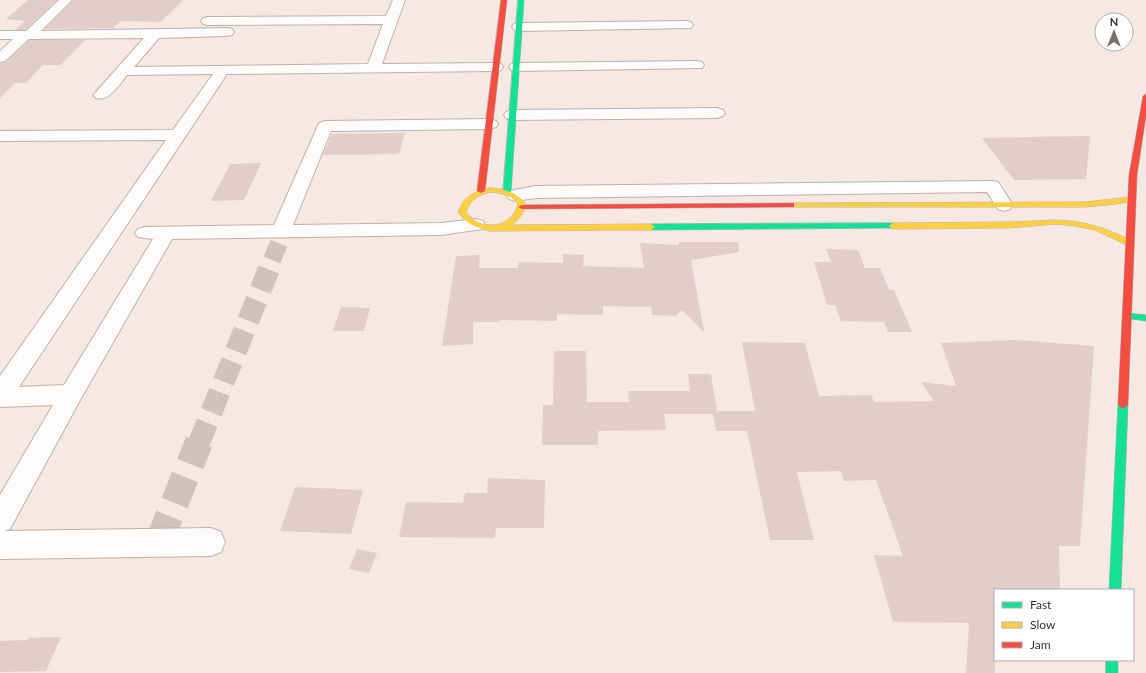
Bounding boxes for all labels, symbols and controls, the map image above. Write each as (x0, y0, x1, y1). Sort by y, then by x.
north arrow (1094, 12, 1134, 52)
text: N (1110, 15, 1118, 28)
legend (994, 589, 1134, 661)
text: Fast (1030, 597, 1052, 612)
text: Slow (1030, 617, 1056, 632)
text: Jam (1030, 637, 1051, 652)

